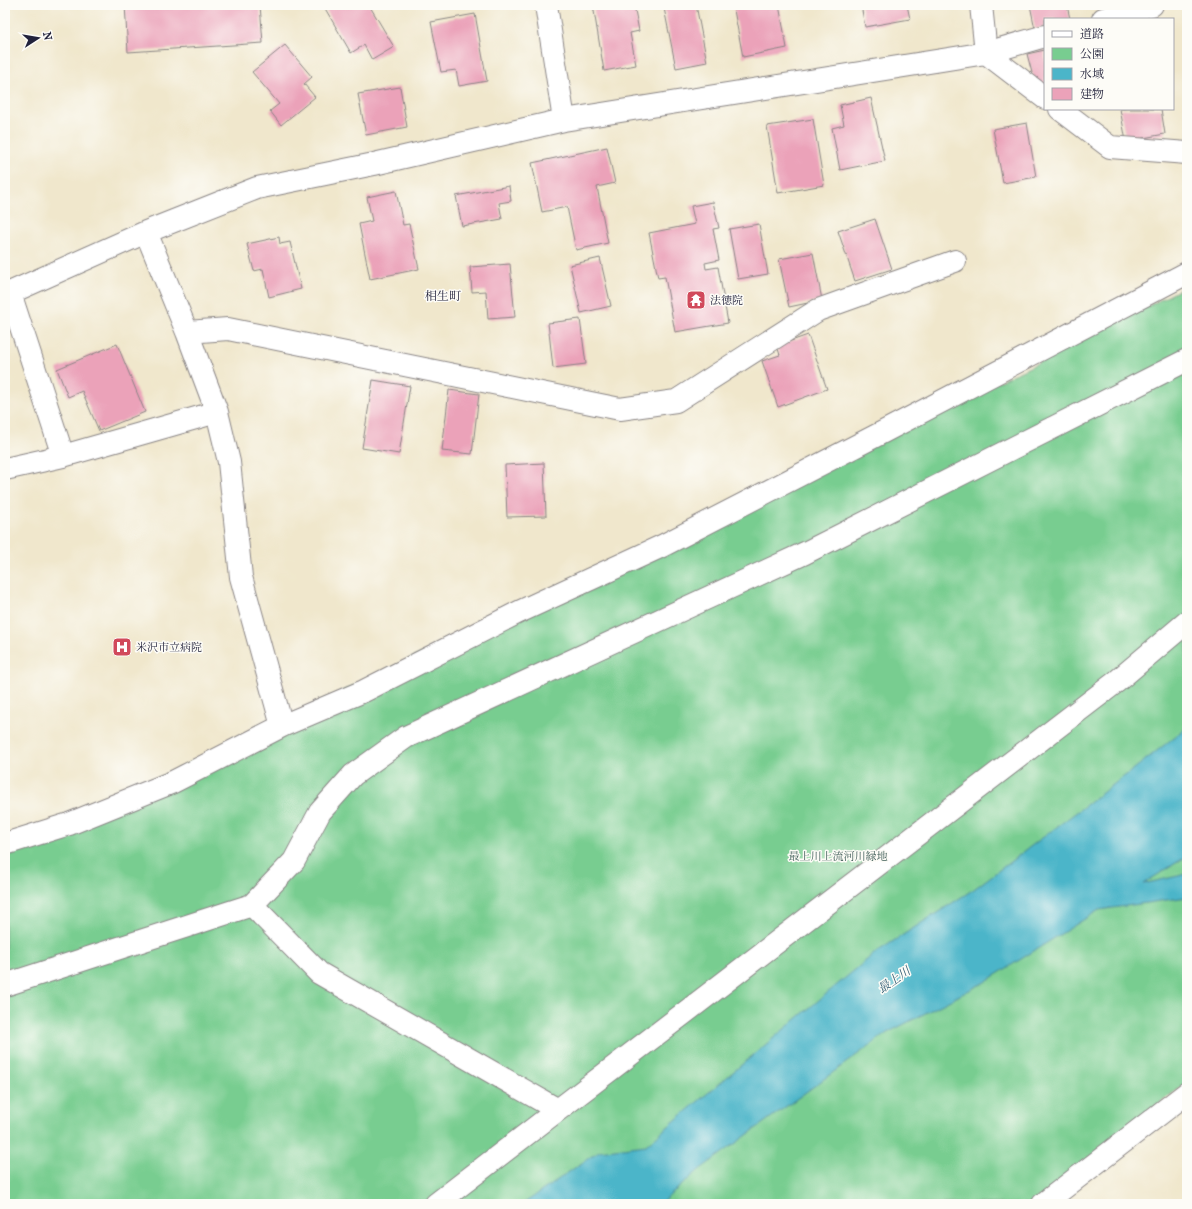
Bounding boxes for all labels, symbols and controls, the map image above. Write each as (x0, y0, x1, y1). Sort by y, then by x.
north arrow (18, 18, 58, 58)
legend (1044, 18, 1174, 110)
text: 道路 (1080, 27, 1104, 41)
text: N (40, 31, 55, 42)
text: 公園 (1080, 47, 1104, 61)
text: 水域 (1080, 67, 1104, 81)
text: 建物 (1080, 87, 1104, 101)
district label: 相生町 (425, 289, 461, 303)
temple icon: 法徳院 (685, 289, 707, 311)
place label: 法徳院 (710, 294, 743, 307)
hospital icon: 米沢市立病院 (111, 636, 133, 658)
place label: 米沢市立病院 (136, 641, 202, 654)
park label: 最上川上流河川緑地 (789, 850, 888, 863)
water label: 最上川 (875, 963, 914, 996)

